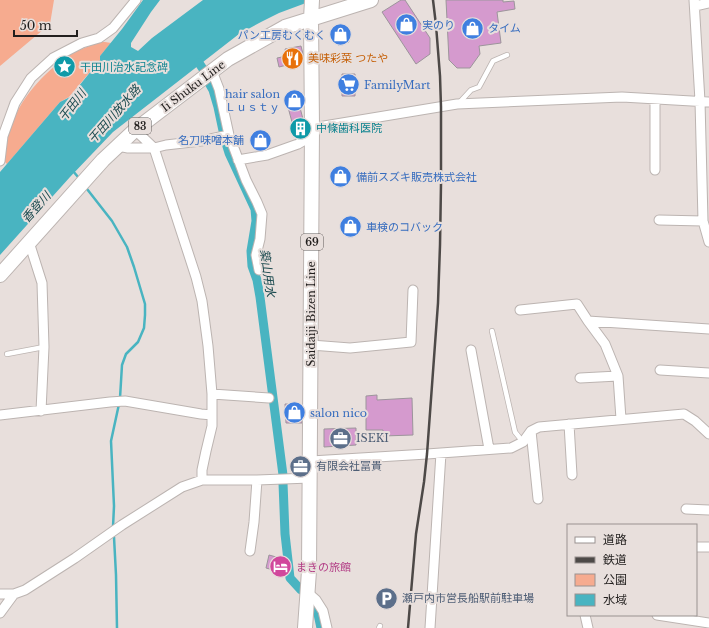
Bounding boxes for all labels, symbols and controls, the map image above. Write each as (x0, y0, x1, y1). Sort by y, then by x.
scale bar (14, 12, 77, 38)
shop icon: 実のり (393, 12, 419, 38)
shop icon: タイム (460, 15, 486, 41)
text: 50 m (20, 18, 52, 33)
place label: 実のり (422, 18, 455, 32)
place label: タイム (488, 21, 521, 35)
shop icon: パン工房むくむく (328, 22, 354, 48)
place label: パン工房むくむく (237, 28, 326, 42)
restaurant icon: 美味彩菜 つたや (279, 45, 305, 71)
place label: 美味彩菜 つたや (308, 51, 388, 65)
place icon: 干田川治水記念碑 (52, 54, 78, 80)
street label: Ii Shuku Line (158, 57, 228, 115)
place label: 干田川治水記念碑 (80, 60, 168, 74)
supermarket icon: FamilyMart (335, 72, 361, 98)
place label: FamilyMart (364, 78, 431, 92)
water label: 干田川放水路 (85, 81, 144, 146)
water label: 干田川 (55, 85, 90, 124)
place label: hair salon Ｌｕｓｔｙ (225, 87, 280, 114)
shop icon: hair salon Ｌｕｓｔｙ (282, 87, 308, 113)
building icon: 中條歯科医院 (288, 115, 314, 141)
road number: 83 (129, 118, 151, 134)
place label: 中條歯科医院 (316, 121, 382, 135)
shop icon: 名刀味噌本舗 (247, 127, 273, 153)
place label: 名刀味噌本舗 (178, 133, 244, 147)
shop icon: 備前スズキ販売株式会社 (327, 164, 353, 190)
place label: 備前スズキ販売株式会社 (356, 170, 477, 184)
water label: 香登川 (18, 187, 55, 225)
shop icon: 車検のコバック (337, 214, 363, 240)
place label: 車検のコバック (366, 220, 443, 234)
road number: 69 (301, 234, 323, 250)
water label: 築山用水 (257, 248, 279, 300)
street label: Saidaiji Bizen Line (304, 261, 318, 367)
shop icon: salon nico (281, 400, 307, 426)
place label: salon nico (310, 406, 367, 420)
office icon: ISEKI (327, 425, 353, 451)
place label: ISEKI (356, 431, 389, 445)
office icon: 有限会社冨貴 (288, 453, 314, 479)
place label: 有限会社冨貴 (316, 459, 382, 473)
legend (567, 524, 697, 616)
text: 道路 (603, 532, 627, 547)
text: 鉄道 (603, 552, 627, 567)
hotel icon: まきの旅館 (267, 554, 293, 580)
place label: まきの旅館 (296, 560, 351, 574)
text: 公園 (603, 572, 627, 587)
parking icon: 瀬戸内市営長船駅前駐車場 (373, 585, 399, 611)
place label: 瀬戸内市営長船駅前駐車場 (402, 591, 534, 605)
text: 水域 (603, 592, 627, 607)

